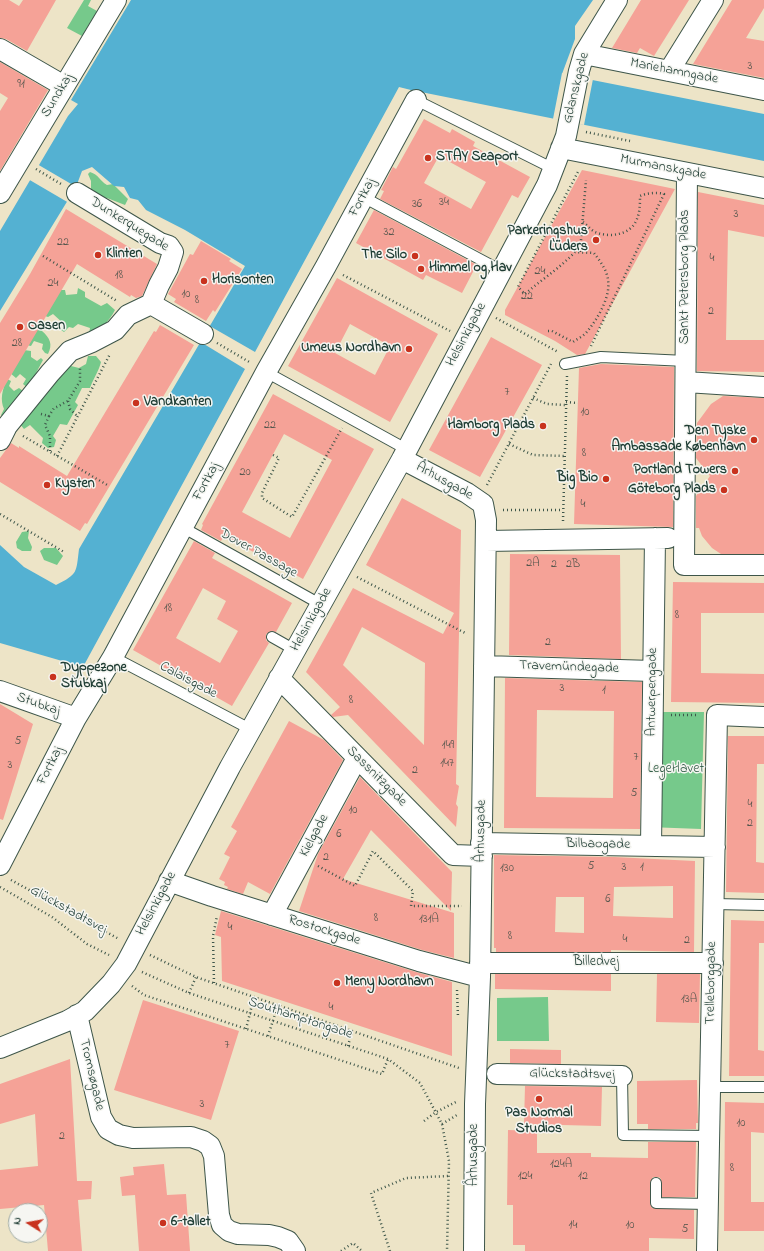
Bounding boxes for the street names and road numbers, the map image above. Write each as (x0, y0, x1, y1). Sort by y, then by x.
street label: Gdanskgade (560, 51, 594, 125)
street label: Mariehamngade (629, 55, 719, 89)
street label: Sundkaj (38, 71, 78, 121)
street label: Murmanskgade (619, 151, 707, 185)
street label: Fortkaj (346, 176, 380, 220)
street label: Dunkerquegade (86, 194, 172, 256)
street label: Sankt Petersborg Plads (678, 210, 694, 344)
street label: Helsinkigade (443, 300, 491, 370)
street label: Århusgade (413, 459, 475, 505)
street label: Fortkaj (190, 460, 224, 504)
street label: Dover Passage (216, 526, 300, 582)
street label: Helsinkigade (288, 585, 336, 655)
street label: Antwerpengade (644, 647, 662, 737)
street label: Travemündegade (519, 658, 619, 678)
street label: Calaisgade (156, 659, 220, 703)
street label: Stubkaj (14, 690, 62, 720)
street label: Sassnitzgade (342, 743, 410, 811)
street label: Fortkaj (34, 744, 68, 788)
street label: Århusgade (473, 800, 491, 862)
street label: Kielgade (297, 812, 333, 860)
street label: Bilbaogade (566, 836, 630, 854)
street label: Helsinkigade (133, 869, 181, 939)
street label: Glückstadtsvej (27, 883, 109, 939)
street label: Rostockgade (286, 912, 362, 950)
street label: Trelleborggade (703, 941, 721, 1025)
street label: Billedvej (573, 955, 619, 971)
street label: Southamptongade (246, 994, 354, 1044)
street label: Tromsøgade (75, 1038, 107, 1112)
street label: Glückstadtsvej (529, 1066, 615, 1084)
street label: Århusgade (467, 1124, 483, 1186)

